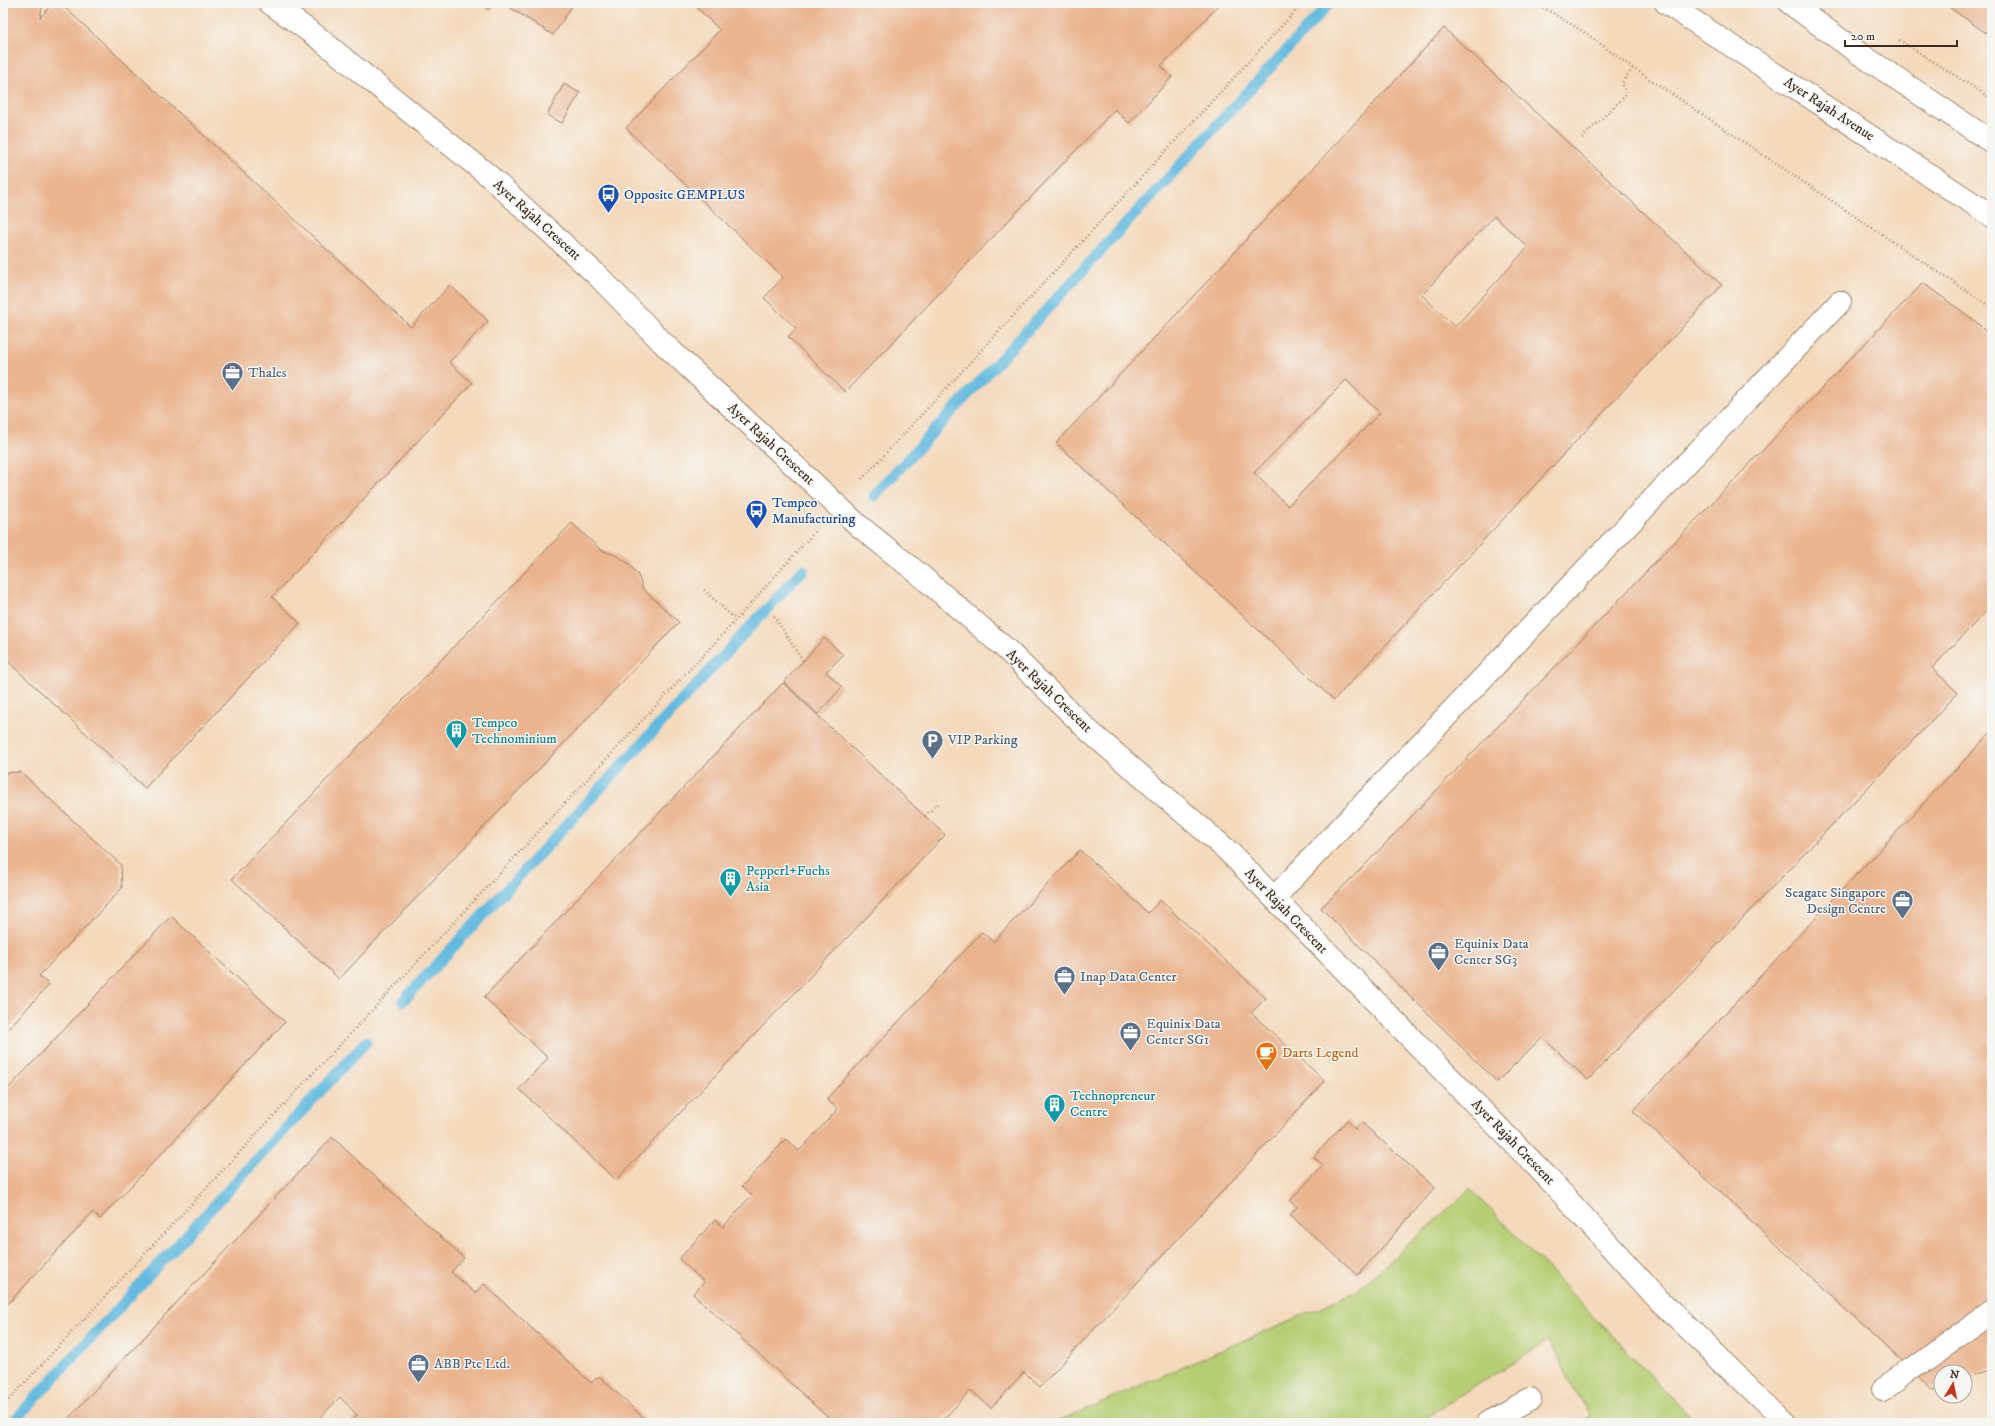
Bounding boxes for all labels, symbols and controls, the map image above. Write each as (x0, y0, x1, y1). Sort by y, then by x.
scale bar (1845, 22, 1957, 48)
text: 20 m (1851, 29, 1875, 44)
street label: Ayer Rajah Avenue (1780, 73, 1878, 145)
street label: Ayer Rajah Crescent (489, 176, 585, 265)
bus stop icon: Opposite GEMPLUS (595, 182, 621, 215)
place label: Opposite GEMPLUS (624, 186, 745, 204)
office icon: Thales (219, 360, 245, 393)
place label: Thales (248, 364, 287, 382)
street label: Ayer Rajah Crescent (724, 399, 819, 489)
place label: Tempco Manufacturing (772, 494, 856, 528)
bus stop icon: Tempco Manufacturing (744, 498, 770, 531)
street label: Ayer Rajah Crescent (1002, 645, 1096, 737)
place label: Tempco Technominium (472, 714, 557, 748)
building icon: Tempco Technominium (443, 718, 469, 751)
parking icon: VIP Parking (919, 727, 945, 760)
place label: VIP Parking (947, 731, 1018, 749)
place label: Pepperl+Fuchs Asia (746, 862, 830, 896)
street label: Ayer Rajah Crescent (1240, 864, 1332, 958)
building icon: Pepperl+Fuchs Asia (718, 866, 744, 899)
place label: Seagate Singapore Design Centre (1785, 884, 1886, 918)
office icon: Seagate Singapore Design Centre (1889, 888, 1915, 921)
place label: Equinix Data Center SG3 (1454, 935, 1529, 969)
office icon: Equinix Data Center SG3 (1425, 939, 1451, 972)
office icon: Inap Data Center (1051, 964, 1077, 997)
place label: Inap Data Center (1080, 968, 1177, 986)
place label: Equinix Data Center SG1 (1146, 1015, 1221, 1049)
office icon: Equinix Data Center SG1 (1118, 1019, 1144, 1052)
cafe icon: Darts Legend (1254, 1040, 1280, 1073)
place label: Darts Legend (1282, 1044, 1359, 1062)
place label: Technopreneur Centre (1070, 1087, 1156, 1121)
building icon: Technopreneur Centre (1041, 1091, 1067, 1124)
street label: Ayer Rajah Crescent (1467, 1095, 1559, 1189)
office icon: ABB Pte Ltd. (405, 1351, 431, 1384)
place label: ABB Pte Ltd. (434, 1355, 510, 1373)
north arrow (1933, 1364, 1973, 1404)
text: N (1949, 1367, 1960, 1383)

